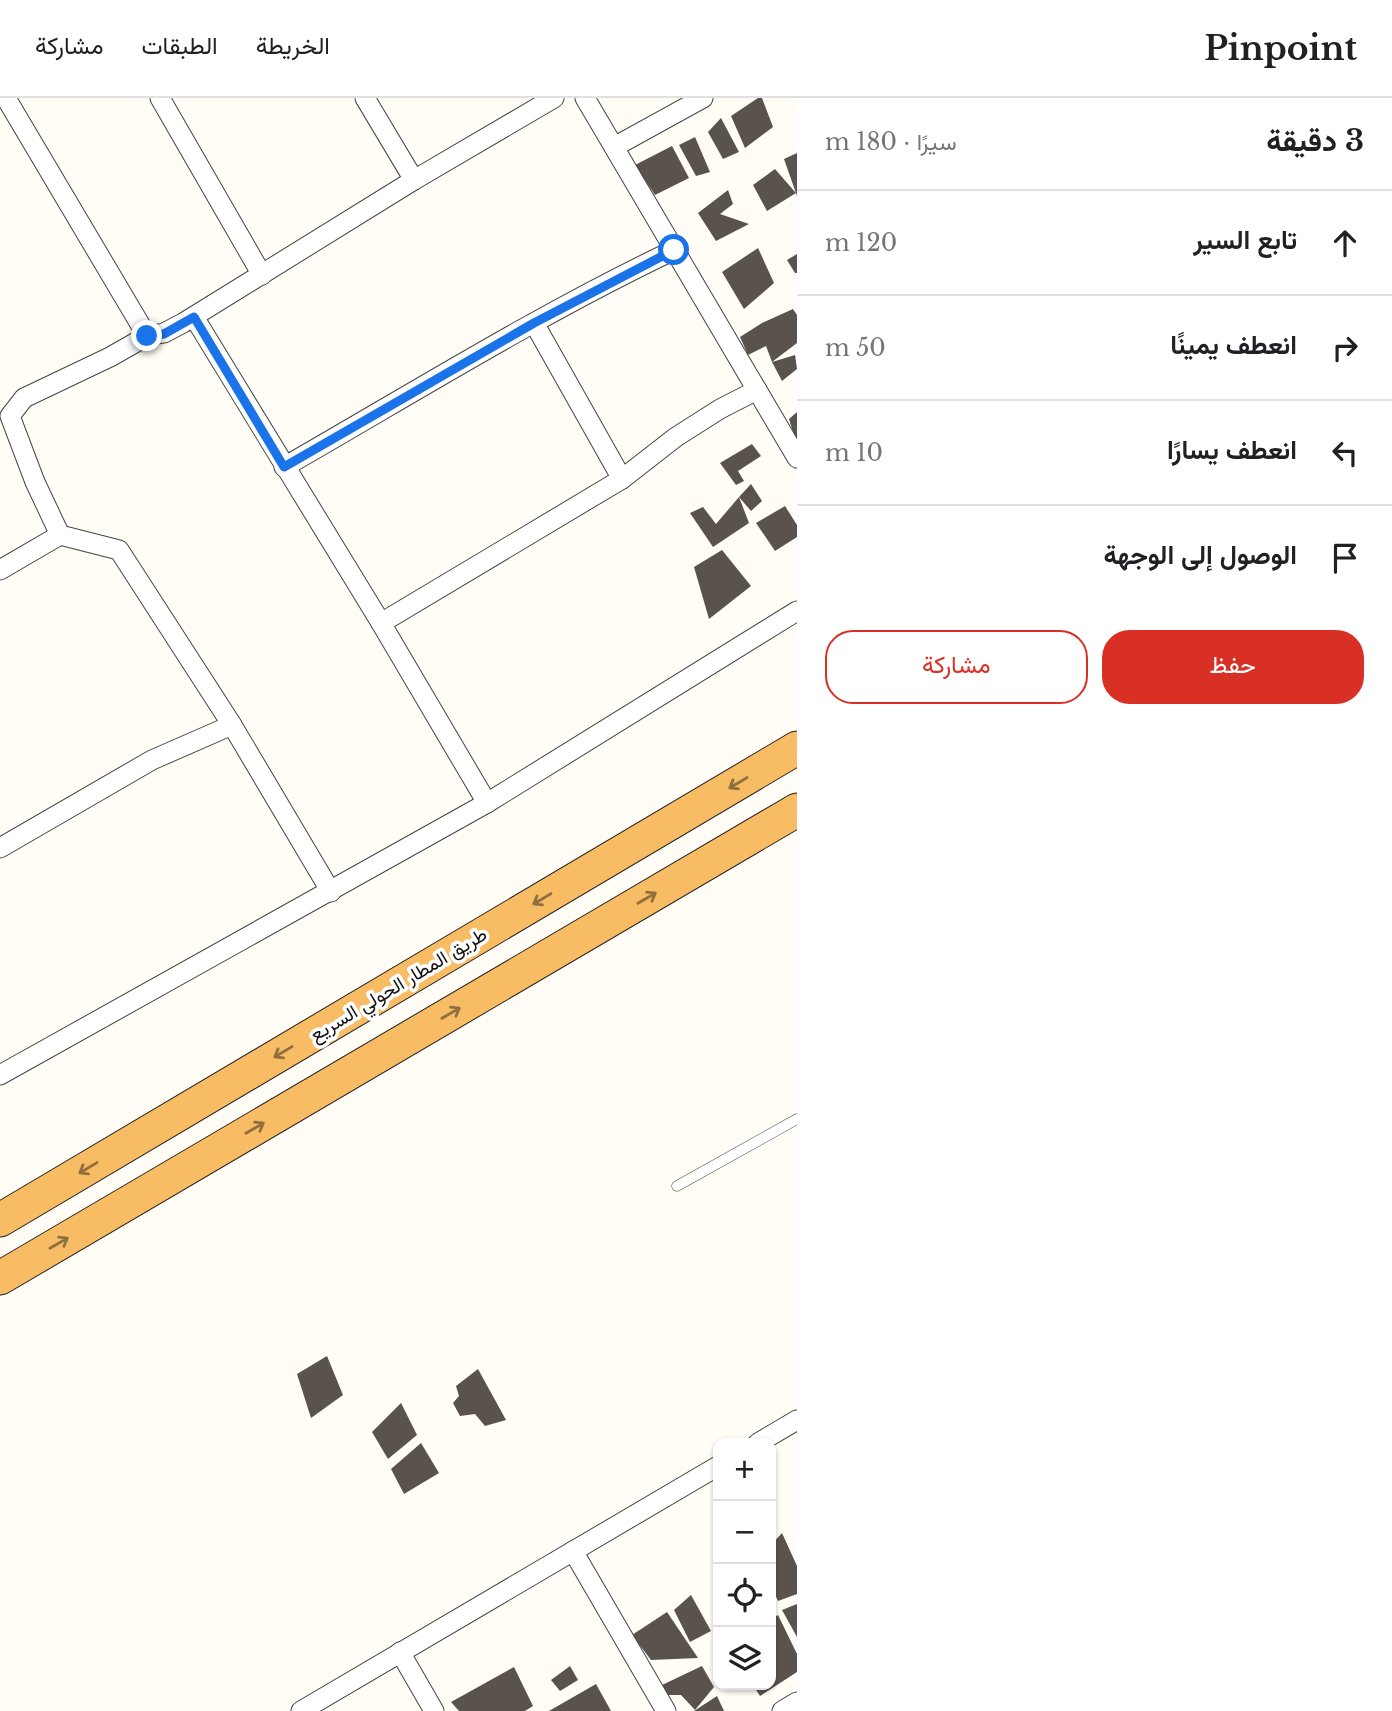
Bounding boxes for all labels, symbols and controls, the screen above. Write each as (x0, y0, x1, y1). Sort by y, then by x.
text: Pinpoint (1204, 28, 1357, 69)
text: مشاركة (35, 31, 103, 60)
text: الطبقات (141, 31, 218, 60)
text: الخريطة (256, 31, 330, 60)
text: 3 دقيقة (1266, 122, 1364, 159)
text: سيرًا · 180 m (825, 128, 957, 156)
text: تابع السير (1193, 224, 1297, 256)
icon: ahead (1326, 224, 1364, 262)
text: 120 m (825, 229, 897, 257)
route start (658, 234, 689, 265)
route end (131, 320, 162, 351)
text: انعطف يمينًا (1170, 329, 1297, 361)
icon: right (1326, 329, 1364, 367)
text: 50 m (825, 334, 886, 362)
text: انعطف يسارًا (1167, 434, 1297, 466)
icon: left (1326, 434, 1364, 472)
text: 10 m (825, 439, 883, 467)
text: الوصول إلى الوجهة (1103, 539, 1297, 571)
icon: arrive (1326, 539, 1364, 577)
button: مشاركة (825, 630, 1088, 704)
button: حفظ (1102, 630, 1364, 704)
one-way arrow (729, 776, 749, 790)
one-way arrow (637, 891, 657, 905)
one-way arrow (533, 892, 553, 906)
street label: طريق المطار الحولي السريع (306, 922, 493, 1050)
one-way arrow (441, 1006, 461, 1020)
one-way arrow (274, 1045, 294, 1059)
one-way arrow (245, 1121, 265, 1135)
one-way arrow (78, 1161, 98, 1175)
one-way arrow (48, 1236, 68, 1250)
map controls (713, 1438, 776, 1690)
button: + (713, 1438, 776, 1501)
button: − (713, 1501, 776, 1564)
button: locate (713, 1564, 776, 1627)
button: layers (713, 1627, 776, 1690)

